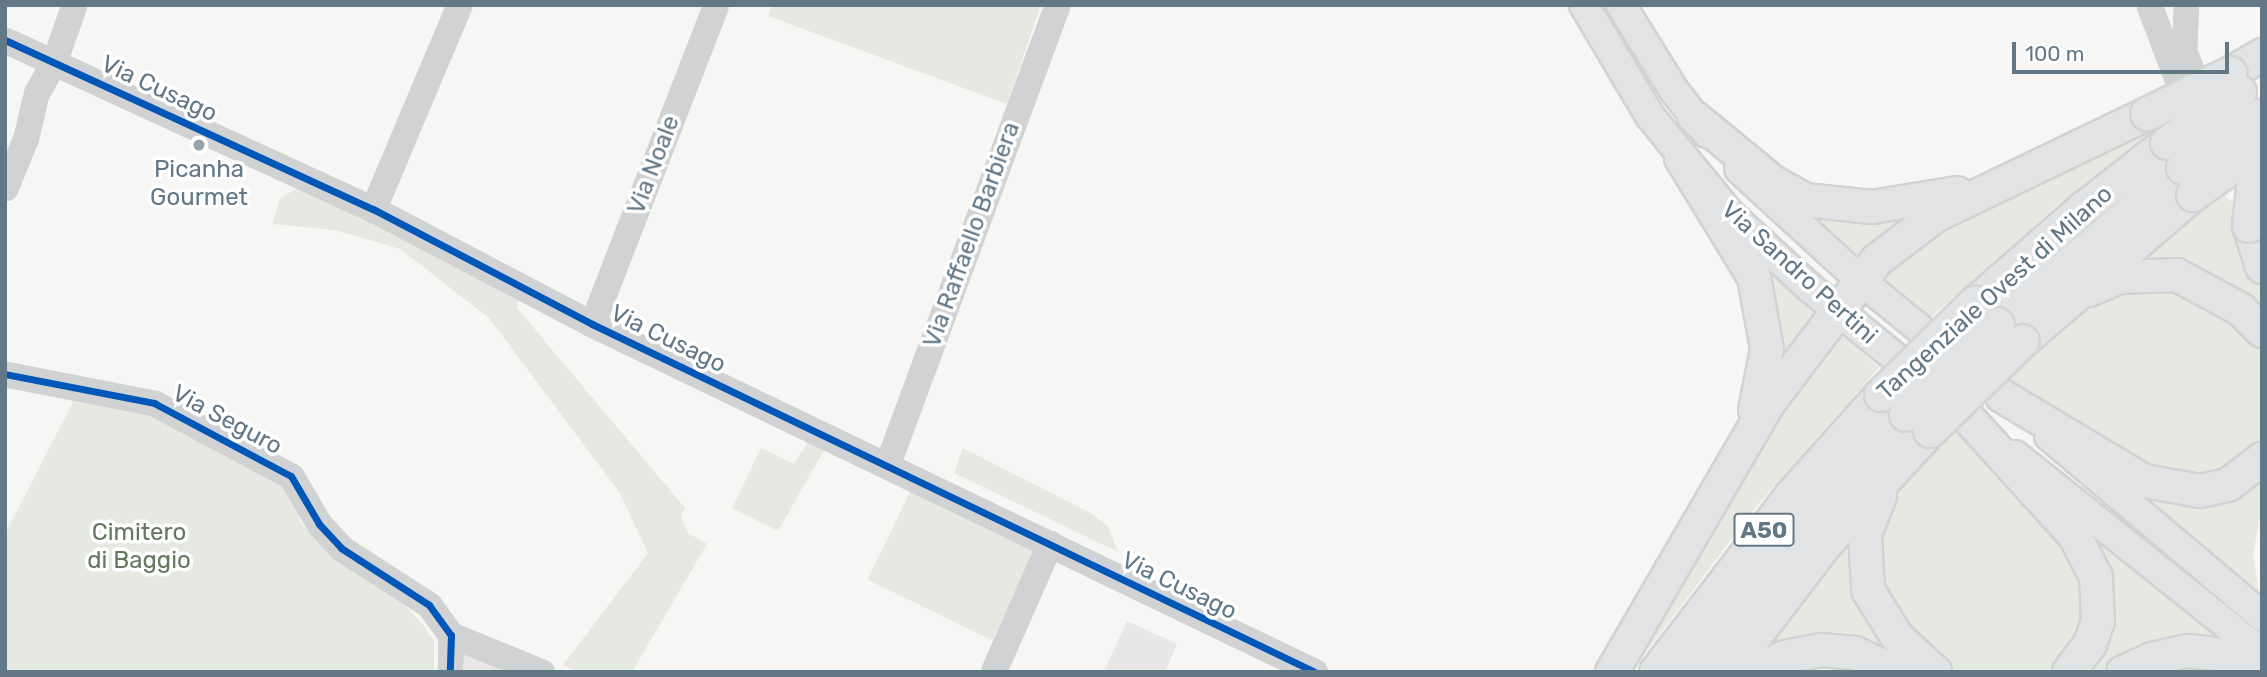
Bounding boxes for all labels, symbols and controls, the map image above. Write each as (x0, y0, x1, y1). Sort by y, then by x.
scale bar (2015, 28, 2232, 72)
text: 100 m (2025, 41, 2084, 66)
street label: Via Cusago (96, 50, 222, 128)
street label: Via Noale (622, 112, 686, 218)
street label: Via Raffaello Barbiera (918, 118, 1026, 352)
marker: Picanha Gourmet (191, 137, 207, 153)
place label: Picanha Gourmet (150, 156, 248, 212)
street label: Tangenziale Ovest di Milano (1871, 180, 2119, 406)
street label: Via Sandro Pertini (1715, 196, 1883, 350)
street label: Via Cusago (606, 299, 730, 379)
street label: Via Seguro (167, 379, 287, 461)
road number: A50 (1732, 510, 1796, 550)
park label: Cimitero di Baggio (87, 519, 191, 575)
street label: Via Cusago (1117, 546, 1241, 626)

